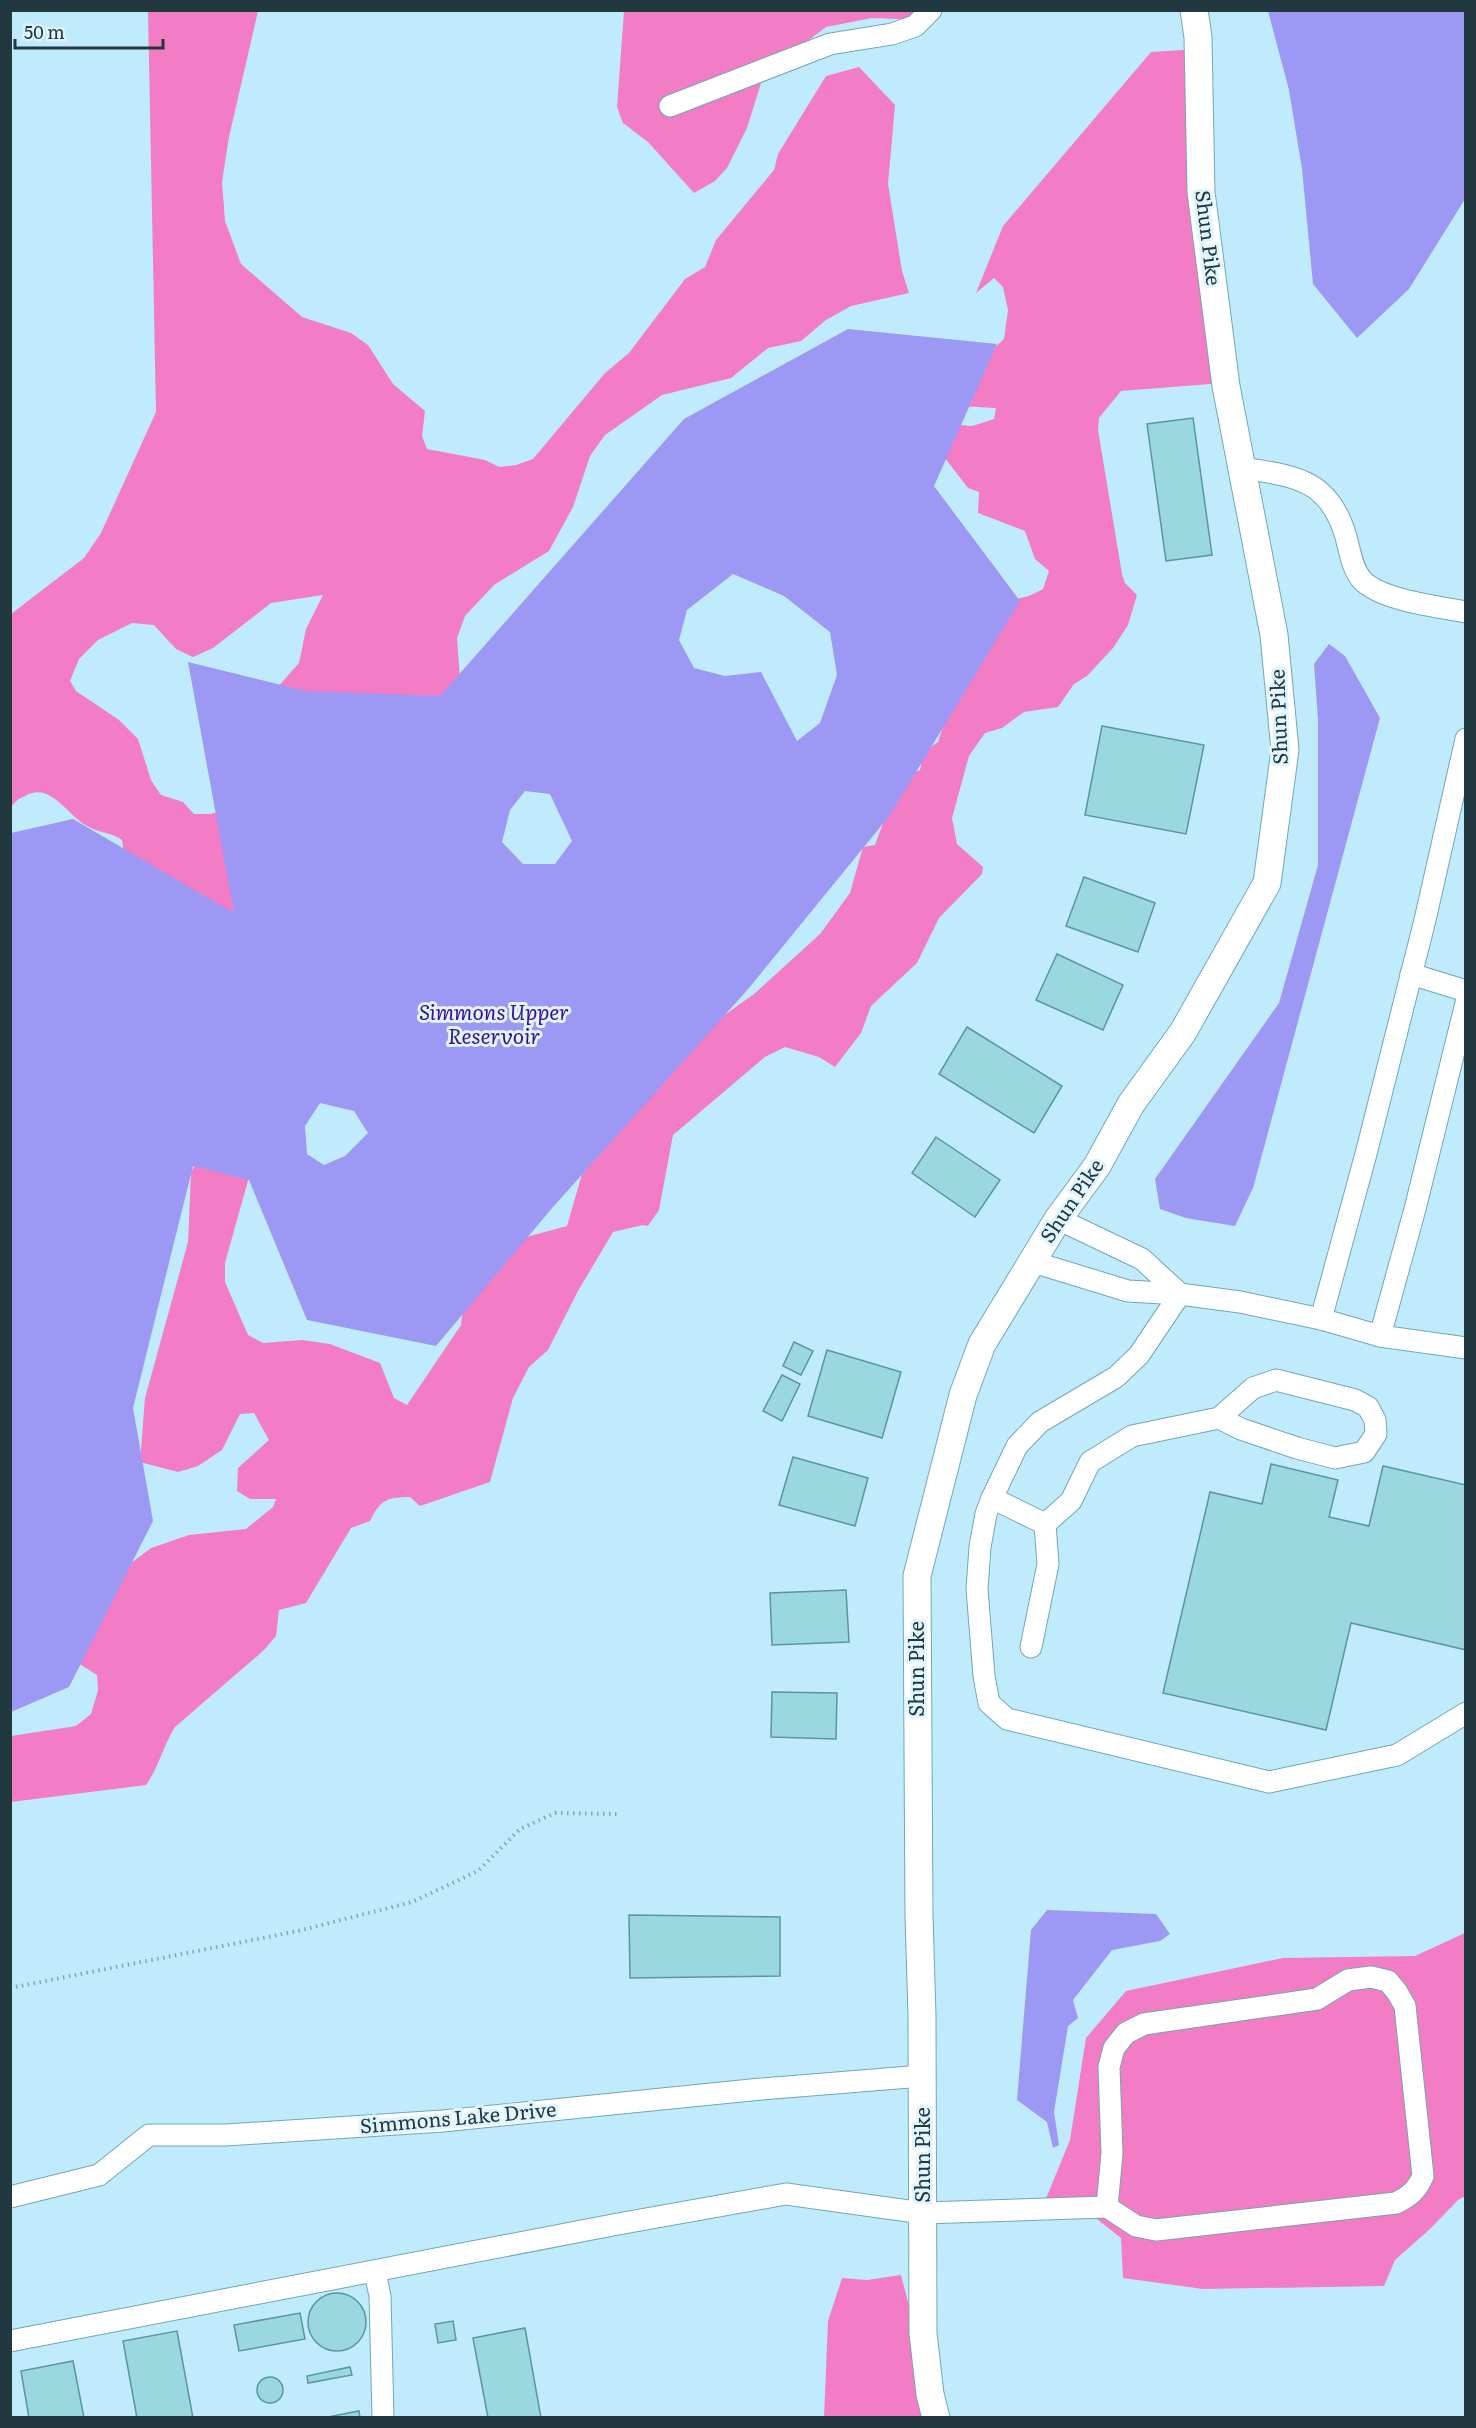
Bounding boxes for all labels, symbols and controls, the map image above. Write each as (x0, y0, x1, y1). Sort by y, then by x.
scale bar (15, 12, 164, 50)
text: 50 m (24, 18, 65, 45)
street label: Shun Pike (1189, 188, 1231, 287)
street label: Shun Pike (1260, 669, 1294, 765)
water label: Simmons Upper Reservoir (419, 995, 569, 1050)
street label: Shun Pike (1031, 1152, 1110, 1248)
street label: Shun Pike (900, 1621, 930, 1717)
street label: Simmons Lake Drive (358, 2092, 557, 2140)
street label: Shun Pike (906, 2107, 936, 2203)

